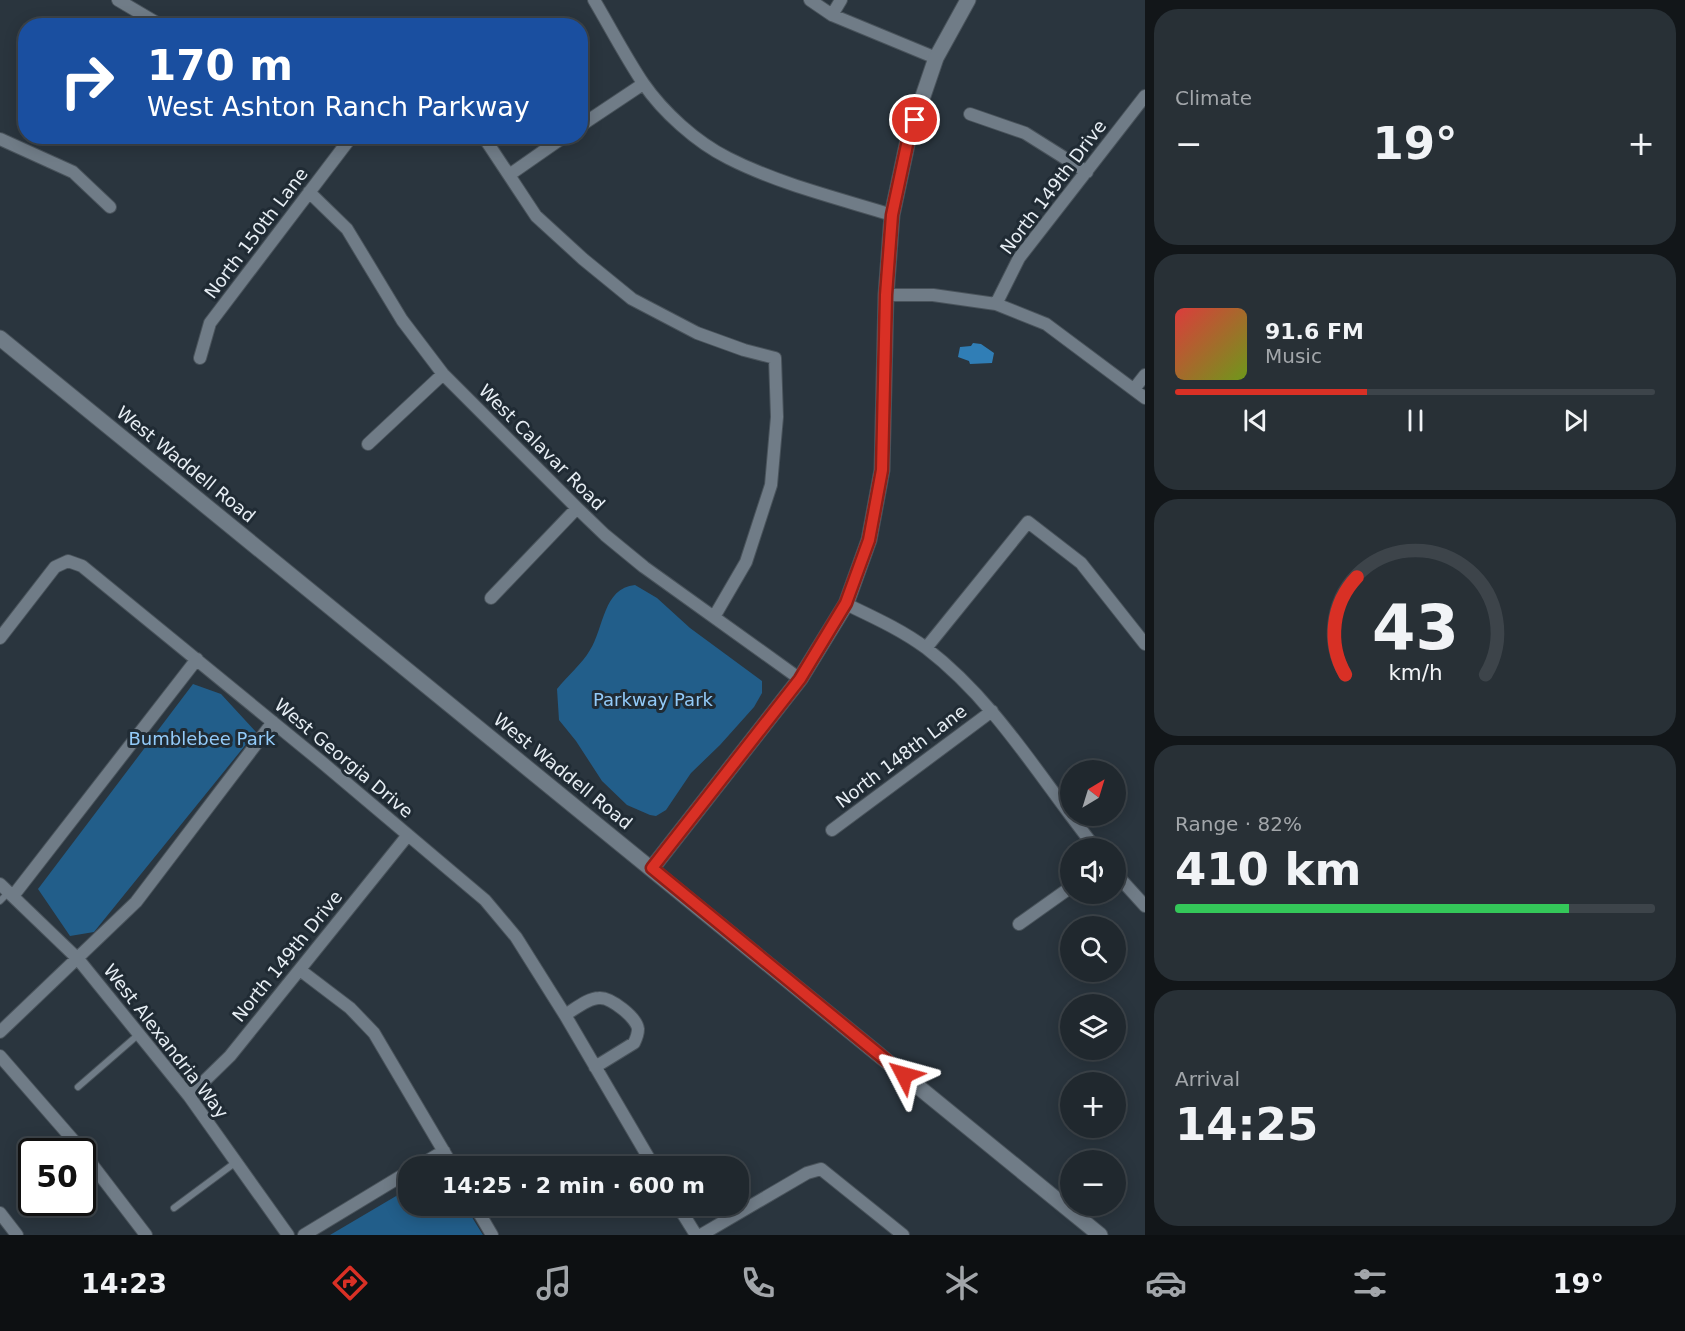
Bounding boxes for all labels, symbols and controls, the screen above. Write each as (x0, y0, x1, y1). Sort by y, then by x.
text: 170 m (147, 41, 293, 90)
icon: right (48, 42, 126, 120)
text: Climate (1175, 86, 1252, 110)
text: West Ashton Ranch Parkway (147, 91, 530, 122)
pin (889, 94, 940, 145)
icon: arrive (898, 103, 931, 136)
street label: North 149th Drive (996, 116, 1110, 258)
text: 19° (1372, 117, 1458, 170)
text: − (1175, 124, 1203, 163)
text: + (1627, 124, 1655, 163)
street label: North 150th Lane (200, 164, 312, 302)
text: 91.6 FM (1265, 319, 1364, 344)
text: Music (1265, 344, 1322, 368)
street label: West Calavar Road (475, 380, 609, 514)
street label: West Waddell Road (112, 402, 260, 526)
icon: previous (1239, 404, 1272, 437)
icon: pause (1399, 404, 1432, 437)
icon: next (1559, 404, 1592, 437)
text: 43 (1372, 591, 1458, 664)
text: km/h (1388, 660, 1442, 685)
park label: Parkway Park (593, 689, 714, 710)
street label: West Georgia Drive (271, 694, 417, 822)
street label: North 148th Lane (832, 700, 970, 812)
street label: West Waddell Road (489, 709, 637, 833)
park label: Bumblebee Park (129, 728, 276, 749)
north arrow (1060, 760, 1126, 826)
map controls (1060, 760, 1126, 1216)
text: Range · 82% (1175, 812, 1302, 836)
button: sound (1060, 838, 1126, 904)
text: 410 km (1175, 843, 1361, 896)
street label: North 149th Drive (228, 886, 346, 1026)
button: search (1060, 916, 1126, 982)
street label: West Alexandria Way (99, 960, 233, 1123)
button: layers (1060, 994, 1126, 1060)
position arrow (872, 1043, 936, 1107)
text: Arrival (1175, 1067, 1240, 1091)
button: + (1060, 1072, 1126, 1138)
text: 14:25 (1175, 1098, 1318, 1151)
speed limit sign: 50 (18, 1138, 96, 1216)
button: − (1060, 1150, 1126, 1216)
text: 14:25 · 2 min · 600 m (442, 1173, 705, 1198)
icon: directions (329, 1262, 371, 1304)
icon: music (533, 1262, 575, 1304)
icon: phone (737, 1262, 779, 1304)
icon: climate (941, 1262, 983, 1304)
icon: car (1145, 1262, 1187, 1304)
icon: filters (1349, 1262, 1391, 1304)
text: 14:23 (81, 1268, 167, 1299)
text: 19° (1553, 1268, 1604, 1299)

